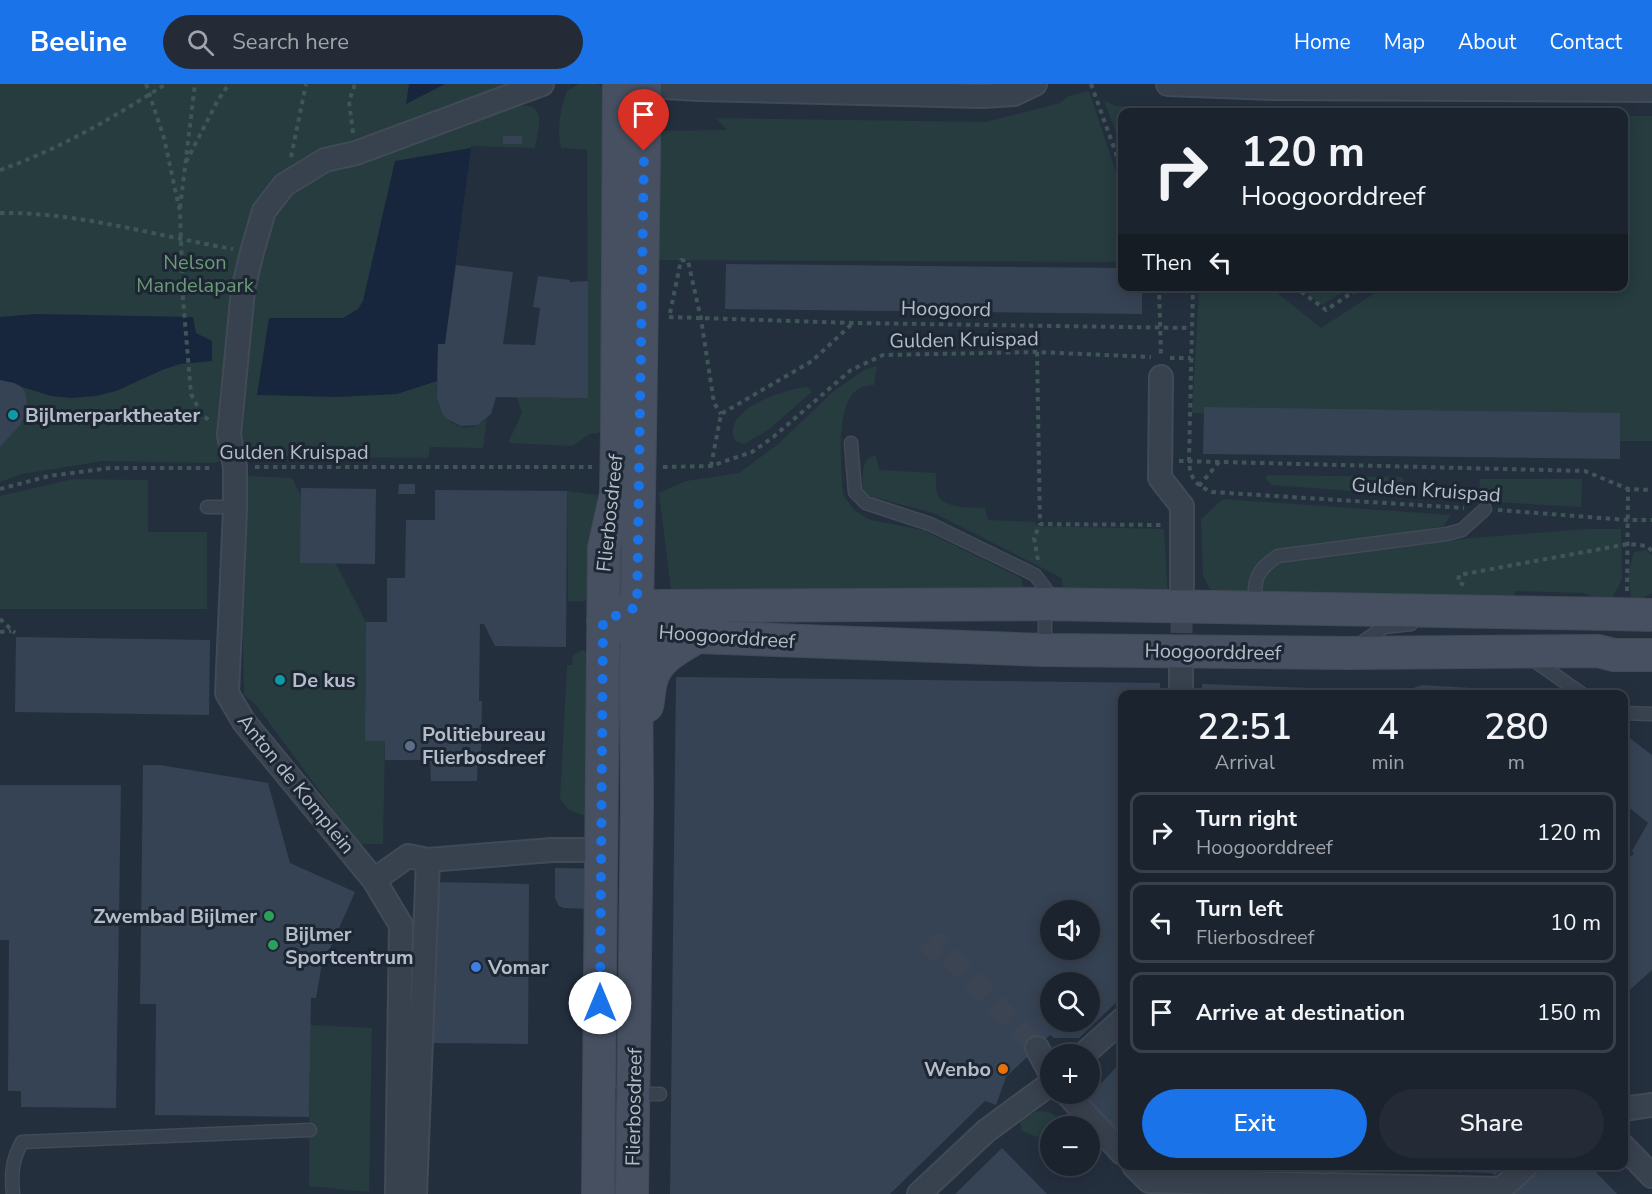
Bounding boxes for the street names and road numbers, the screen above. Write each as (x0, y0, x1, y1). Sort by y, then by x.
street label: Hoogoord (901, 295, 991, 323)
street label: Gulden Kruispad (889, 325, 1039, 355)
street label: Gulden Kruispad (219, 439, 369, 466)
street label: Flierbosdreef (590, 452, 630, 573)
street label: Gulden Kruispad (1351, 471, 1501, 509)
street label: Hoogoorddreef (658, 619, 796, 655)
street label: Hoogoorddreef (1144, 637, 1282, 667)
street label: Anton de Komplein (231, 708, 361, 860)
street label: Flierbosdreef (619, 1047, 649, 1166)

